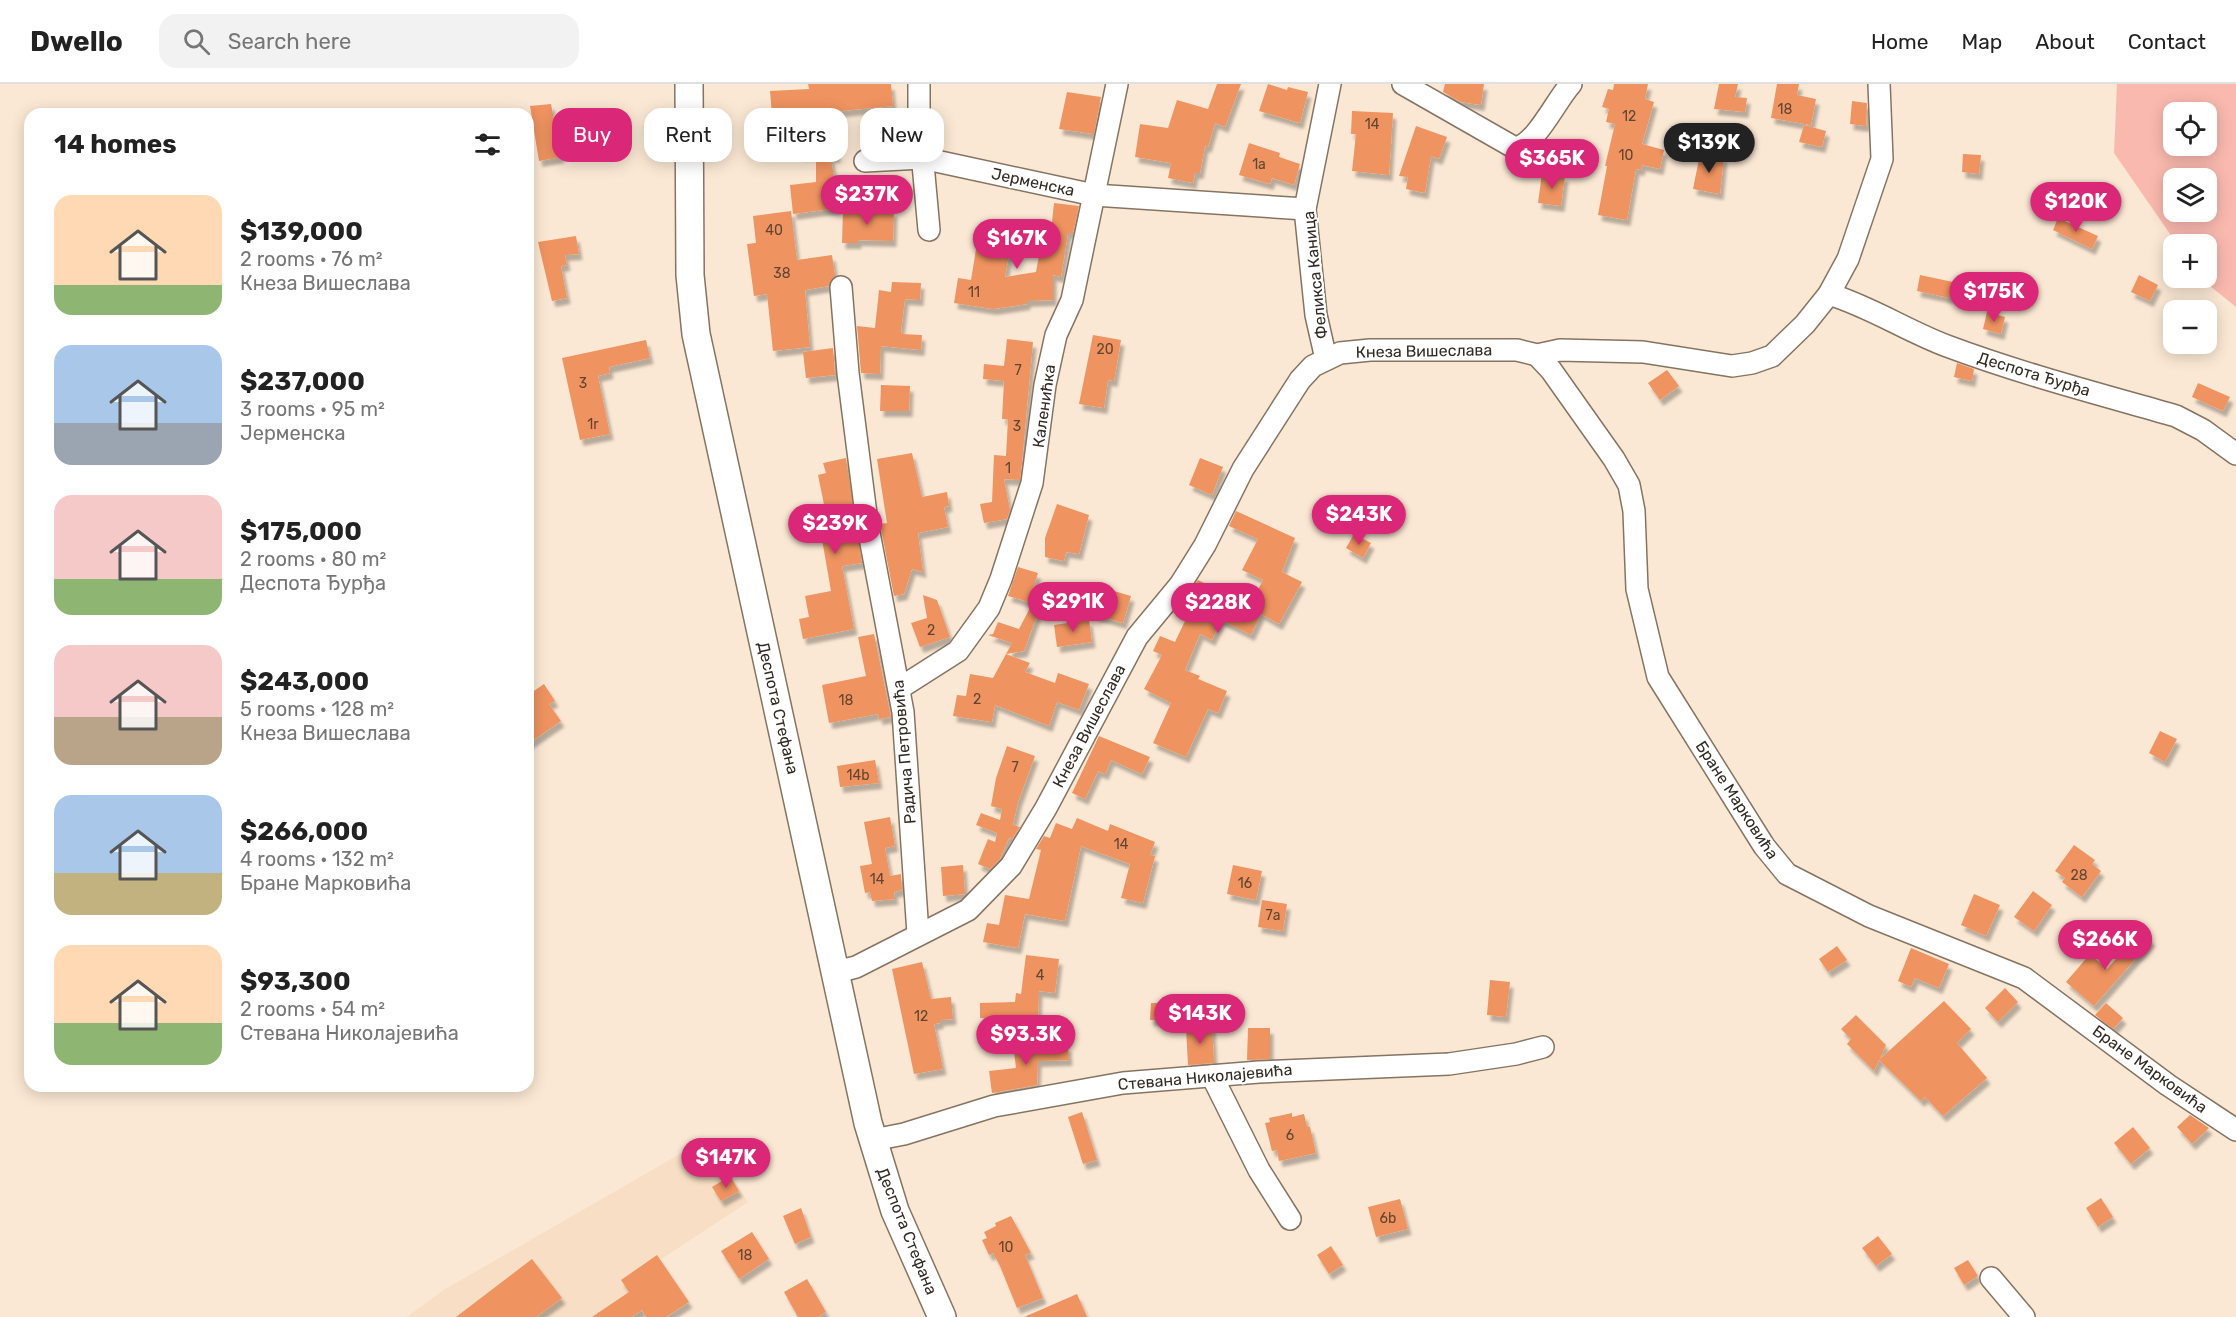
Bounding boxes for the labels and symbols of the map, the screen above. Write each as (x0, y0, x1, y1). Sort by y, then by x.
house number: 18 (1778, 101, 1793, 118)
house number: 12 (1622, 108, 1636, 125)
house number: 14 (1365, 116, 1380, 133)
pin: $139K (1667, 123, 1751, 174)
pin: $365K (1510, 139, 1594, 190)
house number: 10 (1619, 147, 1634, 164)
house number: 1a (1252, 156, 1266, 173)
street label: Јерменска (990, 164, 1076, 200)
pin: $237K (825, 175, 909, 226)
pin: $120K (2034, 182, 2118, 233)
street label: Феликса Каница (1299, 210, 1331, 340)
pin: $167K (975, 219, 1059, 270)
house number: 40 (765, 222, 783, 239)
house number: 38 (773, 265, 791, 282)
pin: $175K (1952, 272, 2036, 323)
house number: 11 (968, 284, 980, 301)
street label: Кнеза Вишеслава (1356, 340, 1492, 362)
house number: 20 (1096, 341, 1114, 358)
street label: Деспота Ђурђа (1975, 348, 2093, 400)
house number: 7 (1014, 362, 1022, 379)
street label: Каленићка (1029, 363, 1059, 449)
house number: 3 (579, 375, 587, 392)
house number: 1r (587, 416, 599, 433)
house number: 3 (1013, 418, 1021, 435)
house number: 1 (1005, 460, 1011, 477)
pin: $243K (1317, 495, 1401, 546)
pin: $239K (793, 504, 877, 555)
pin: $291K (1031, 582, 1115, 633)
pin: $228K (1176, 583, 1260, 634)
house number: 2 (927, 622, 935, 639)
street label: Деспота Стефана (754, 640, 802, 776)
street label: Кнеза Вишеслава (1049, 661, 1129, 791)
street label: Радича Петровића (888, 679, 920, 825)
house number: 2 (973, 691, 981, 708)
house number: 18 (839, 692, 854, 709)
street label: Бране Марковића (1692, 737, 1782, 863)
house number: 7 (1011, 759, 1019, 776)
house number: 14b (846, 767, 870, 784)
house number: 14 (1114, 836, 1129, 853)
house number: 28 (2070, 867, 2088, 884)
house number: 14 (870, 871, 885, 888)
house number: 16 (1238, 875, 1252, 892)
house number: 7a (1266, 907, 1280, 924)
pin: $266K (2063, 920, 2147, 971)
house number: 4 (1036, 967, 1045, 984)
pin: $143K (1158, 994, 1242, 1045)
house number: 12 (914, 1008, 928, 1025)
pin: $93.3K (977, 1015, 1075, 1066)
street label: Бране Марковића (2089, 1021, 2211, 1117)
street label: Стевана Николајевића (1117, 1060, 1293, 1094)
house number: 6 (1286, 1127, 1294, 1144)
pin: $147K (684, 1138, 768, 1189)
street label: Деспота Стефана (873, 1165, 941, 1297)
house number: 6b (1380, 1210, 1396, 1227)
house number: 10 (999, 1239, 1014, 1256)
house number: 18 (738, 1247, 753, 1264)

